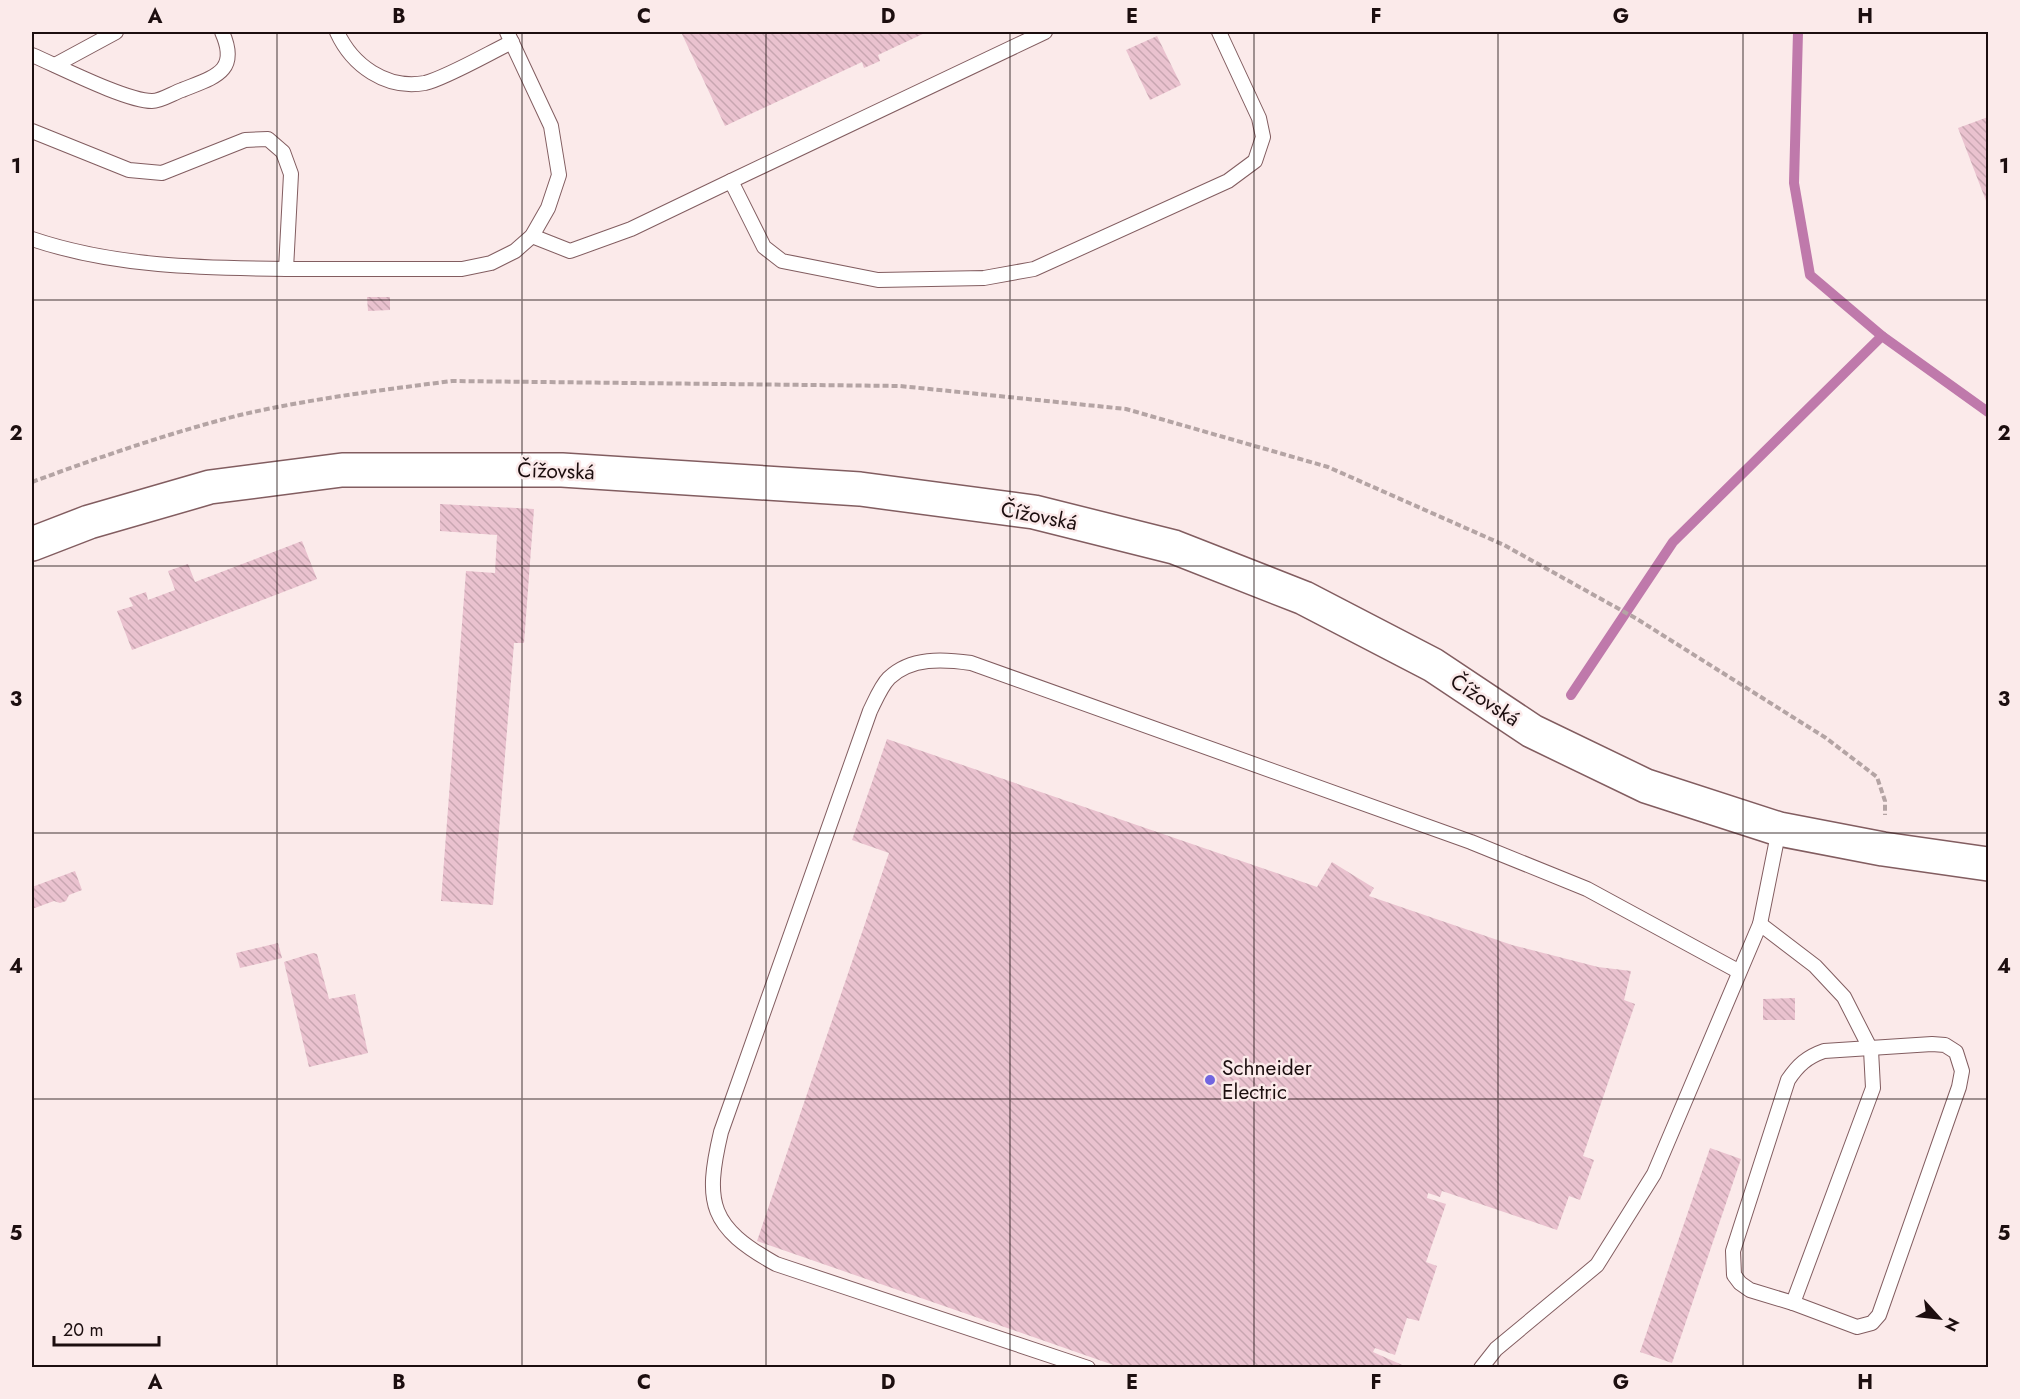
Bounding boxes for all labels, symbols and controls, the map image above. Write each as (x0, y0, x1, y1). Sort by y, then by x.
text: A (147, 2, 163, 31)
text: B (392, 2, 406, 31)
text: C (637, 2, 651, 31)
text: D (881, 2, 895, 31)
text: E (1126, 2, 1138, 31)
text: F (1370, 2, 1382, 31)
text: G (1613, 2, 1629, 31)
text: H (1857, 2, 1873, 31)
text: 1 (11, 152, 21, 181)
text: 1 (1999, 152, 2009, 181)
text: 2 (9, 419, 23, 448)
text: 2 (1997, 419, 2011, 448)
street label: Čížovská (517, 455, 595, 487)
street label: Čížovská (998, 494, 1080, 538)
street label: Čížovská (1444, 666, 1526, 734)
text: 3 (10, 685, 22, 714)
text: 3 (1998, 685, 2010, 714)
text: 4 (9, 952, 23, 981)
text: 4 (1997, 952, 2011, 981)
place label: Schneider Electric (1222, 1053, 1313, 1107)
marker: Schneider Electric (1203, 1073, 1217, 1087)
text: 5 (10, 1219, 23, 1248)
text: 5 (1998, 1219, 2011, 1248)
north arrow (1909, 1288, 1969, 1348)
scale bar (54, 1309, 159, 1347)
text: N (1939, 1314, 1965, 1335)
text: 20 m (63, 1317, 103, 1343)
text: A (147, 1368, 163, 1397)
text: B (392, 1368, 406, 1397)
text: C (637, 1368, 651, 1397)
text: D (881, 1368, 895, 1397)
text: E (1126, 1368, 1138, 1397)
text: F (1370, 1368, 1382, 1397)
text: G (1613, 1368, 1629, 1397)
text: H (1857, 1368, 1873, 1397)

